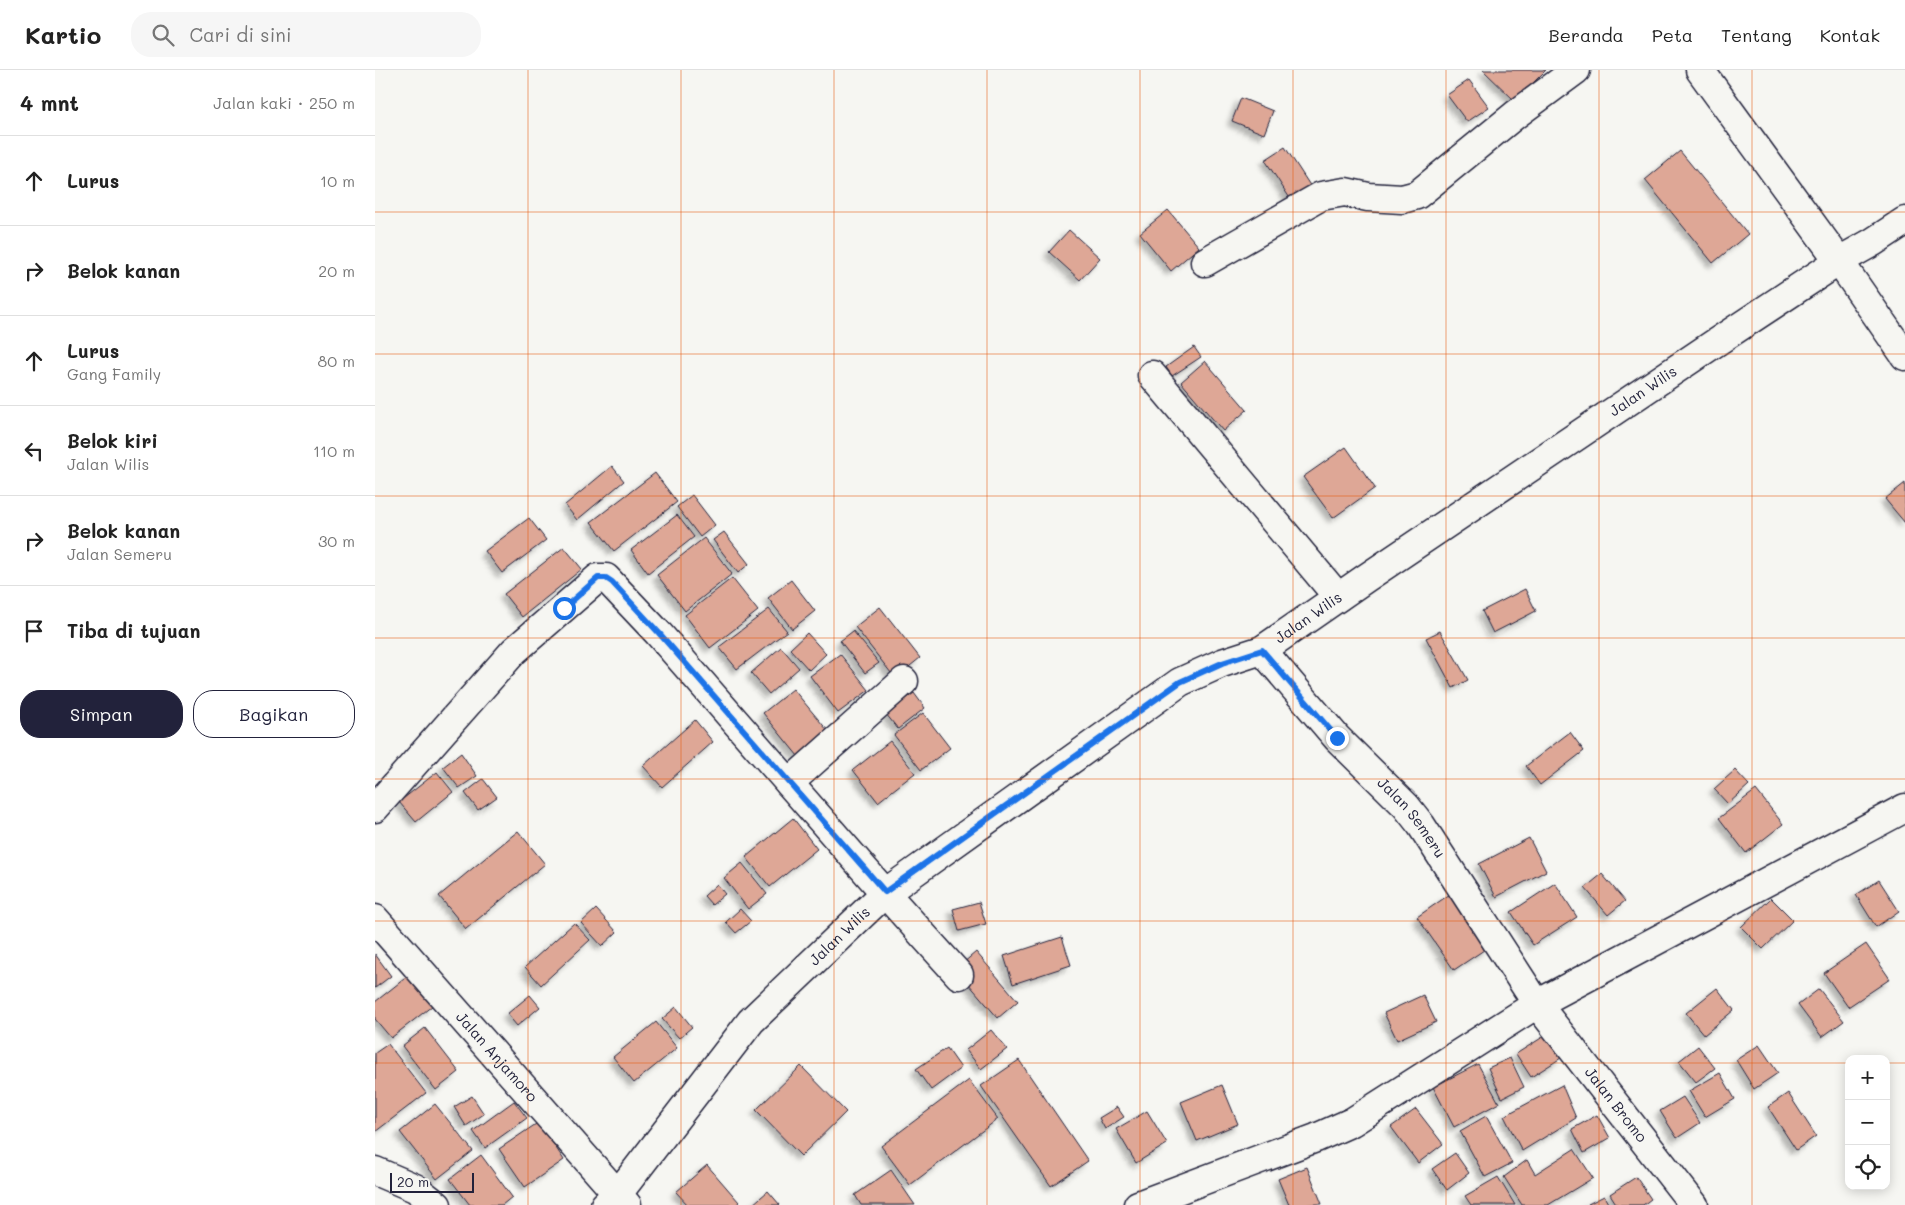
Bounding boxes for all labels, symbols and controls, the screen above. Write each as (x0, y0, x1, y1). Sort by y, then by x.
search box (131, 12, 481, 57)
text: Kartio (25, 19, 101, 50)
icon: search (149, 21, 177, 49)
text: Cari di sini (189, 22, 292, 47)
text: Beranda (1549, 23, 1624, 47)
text: Peta (1652, 23, 1693, 47)
text: Tentang (1721, 23, 1792, 47)
text: Kontak (1820, 23, 1880, 47)
text: 4 mnt (20, 89, 79, 116)
text: Jalan kaki · 250 m (213, 92, 355, 113)
icon: ahead (20, 167, 48, 195)
text: Lurus (67, 168, 119, 193)
text: 10 m (320, 170, 355, 191)
icon: right (20, 257, 48, 285)
text: Belok kanan (67, 258, 180, 283)
text: 20 m (318, 260, 355, 281)
text: Lurus (67, 338, 119, 363)
icon: ahead (20, 347, 48, 375)
text: 80 m (318, 350, 355, 371)
street label: Jalan Wilis (1605, 361, 1680, 420)
text: Gang Family (67, 363, 161, 384)
text: Belok kiri (67, 428, 158, 453)
icon: left (20, 437, 48, 465)
text: 110 m (313, 440, 355, 461)
text: Jalan Wilis (67, 453, 149, 474)
text: Belok kanan (67, 518, 180, 543)
icon: right (20, 527, 48, 555)
text: 30 m (318, 530, 355, 551)
text: Jalan Semeru (67, 543, 172, 564)
street label: Jalan Wilis (1271, 587, 1345, 647)
route start (553, 597, 576, 620)
icon: arrive (20, 617, 48, 645)
text: Tiba di tujuan (67, 618, 200, 643)
button: Simpan (20, 690, 183, 738)
button: Bagikan (193, 690, 355, 738)
route end (1326, 727, 1349, 750)
street label: Jalan Semeru (1373, 772, 1451, 861)
street label: Jalan Wilis (804, 902, 874, 969)
street label: Jalan Anjamoro (452, 1007, 543, 1106)
map controls (1845, 1055, 1890, 1190)
button: + (1845, 1055, 1890, 1100)
street label: Jalan Bromo (1581, 1062, 1652, 1146)
button: − (1845, 1100, 1890, 1145)
button: locate (1845, 1145, 1890, 1190)
scale bar (390, 1170, 474, 1193)
text: 20 m (397, 1172, 429, 1191)

